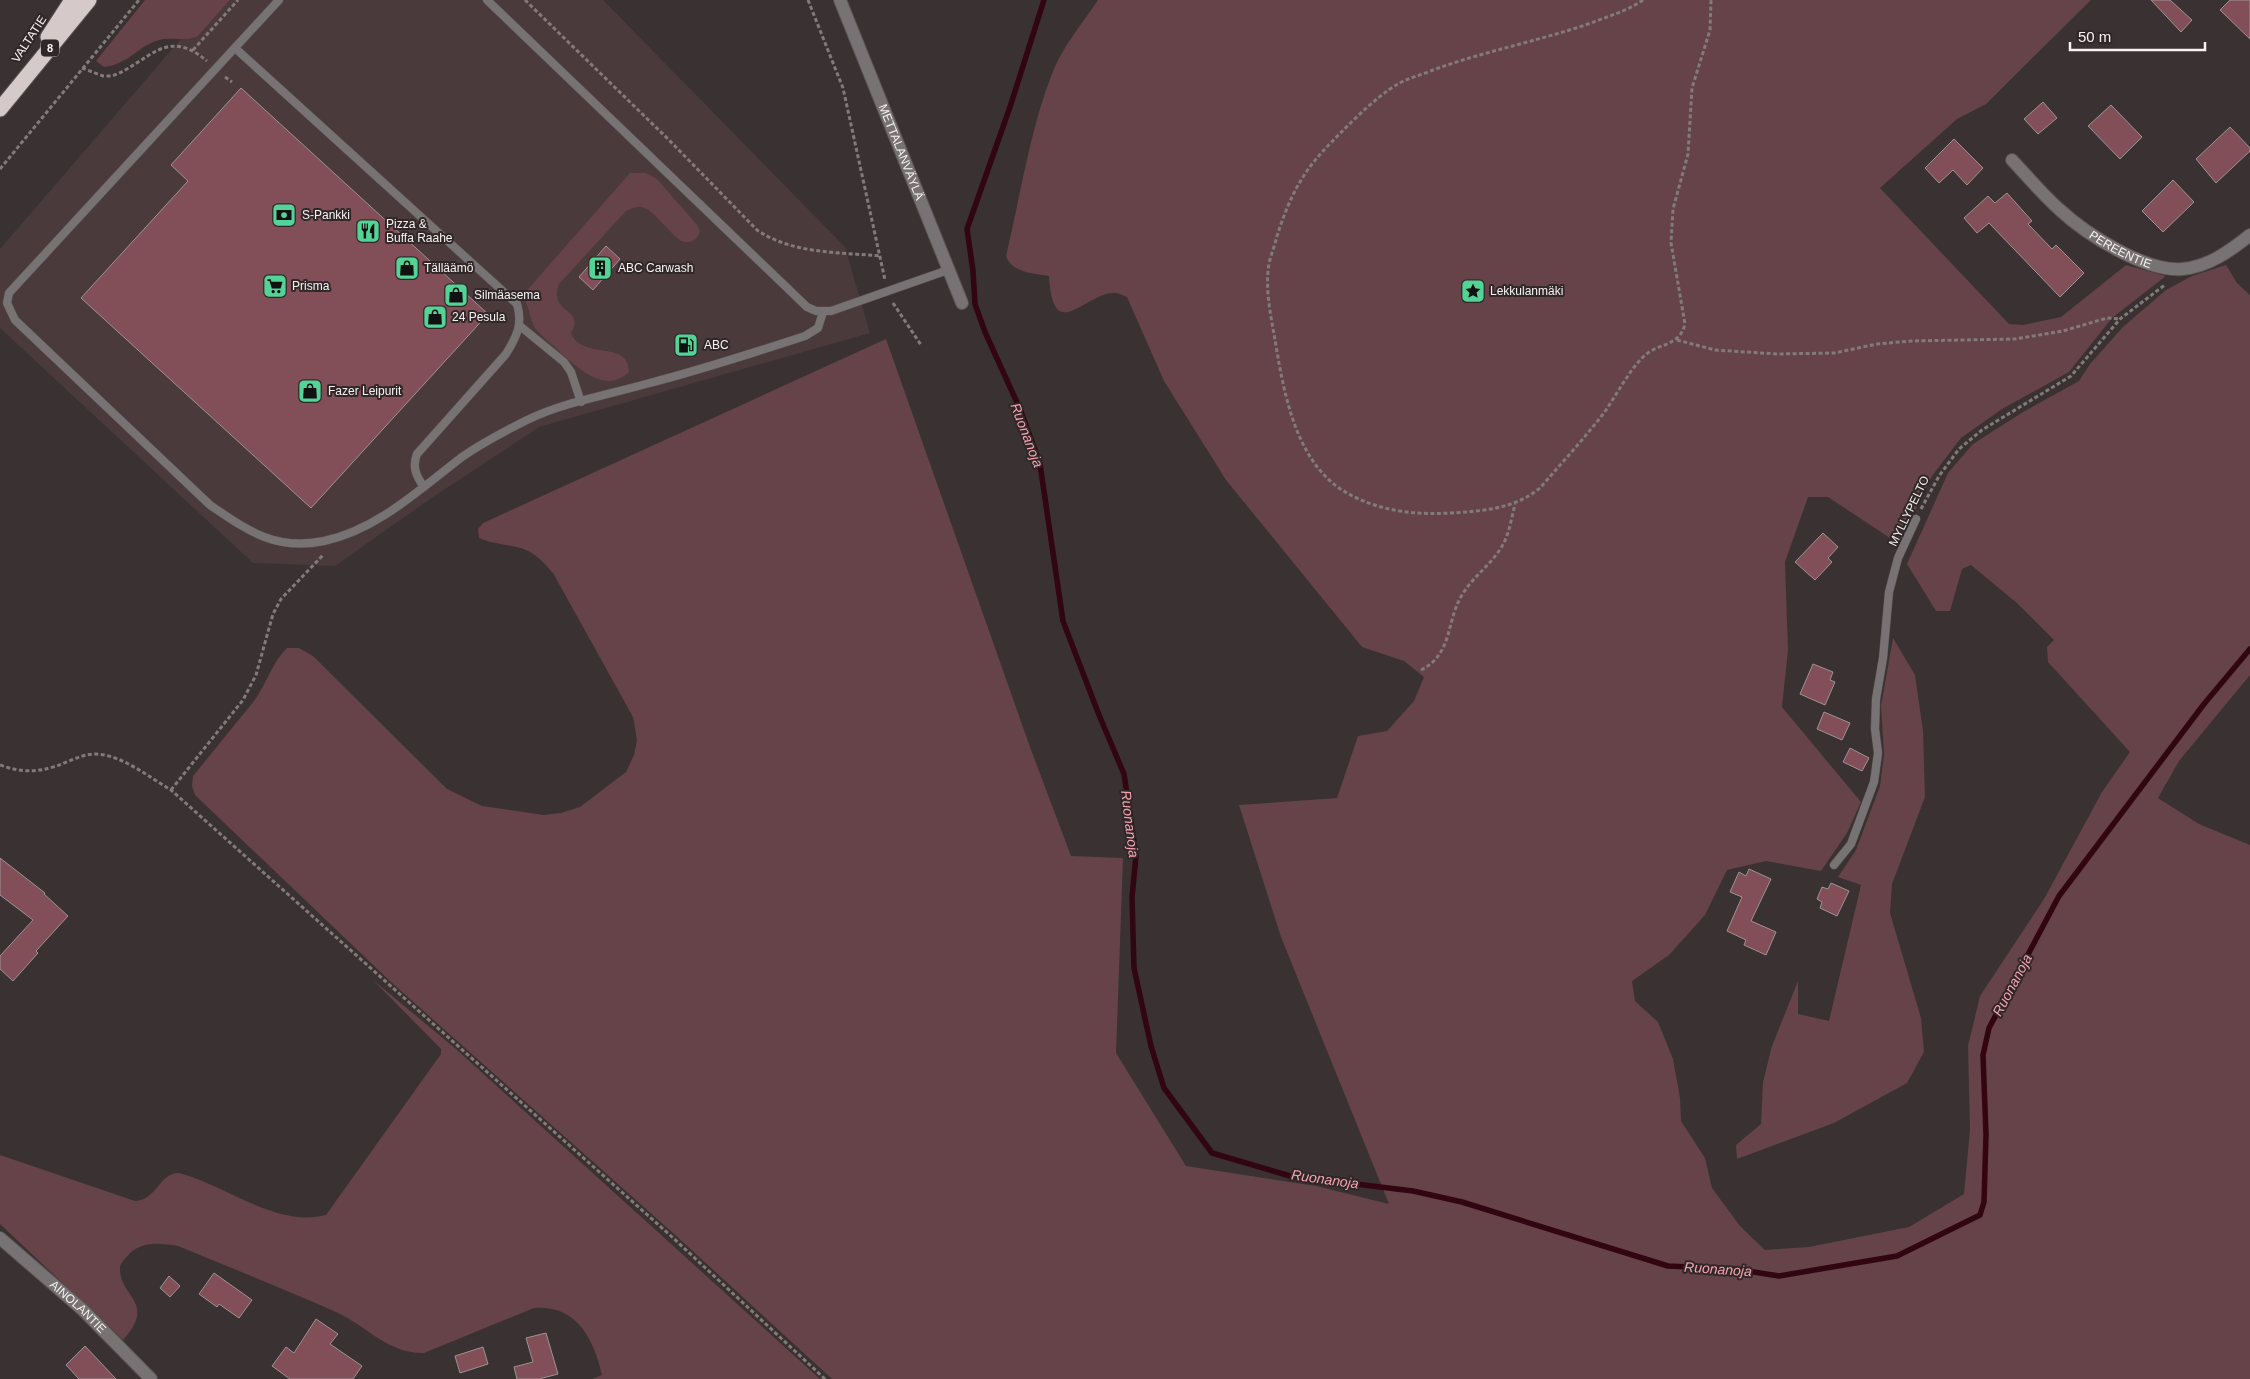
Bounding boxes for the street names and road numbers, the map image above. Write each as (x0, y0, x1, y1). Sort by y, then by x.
street label: VALTATIE (9, 13, 49, 65)
road number: 8 (41, 40, 59, 56)
street label: METTALANVÄYLÄ (876, 102, 927, 202)
street label: PEREENTIE (2087, 228, 2153, 271)
street label: MYLLYPELTO (1886, 473, 1932, 549)
street label: AINOLANTIE (47, 1277, 109, 1336)

